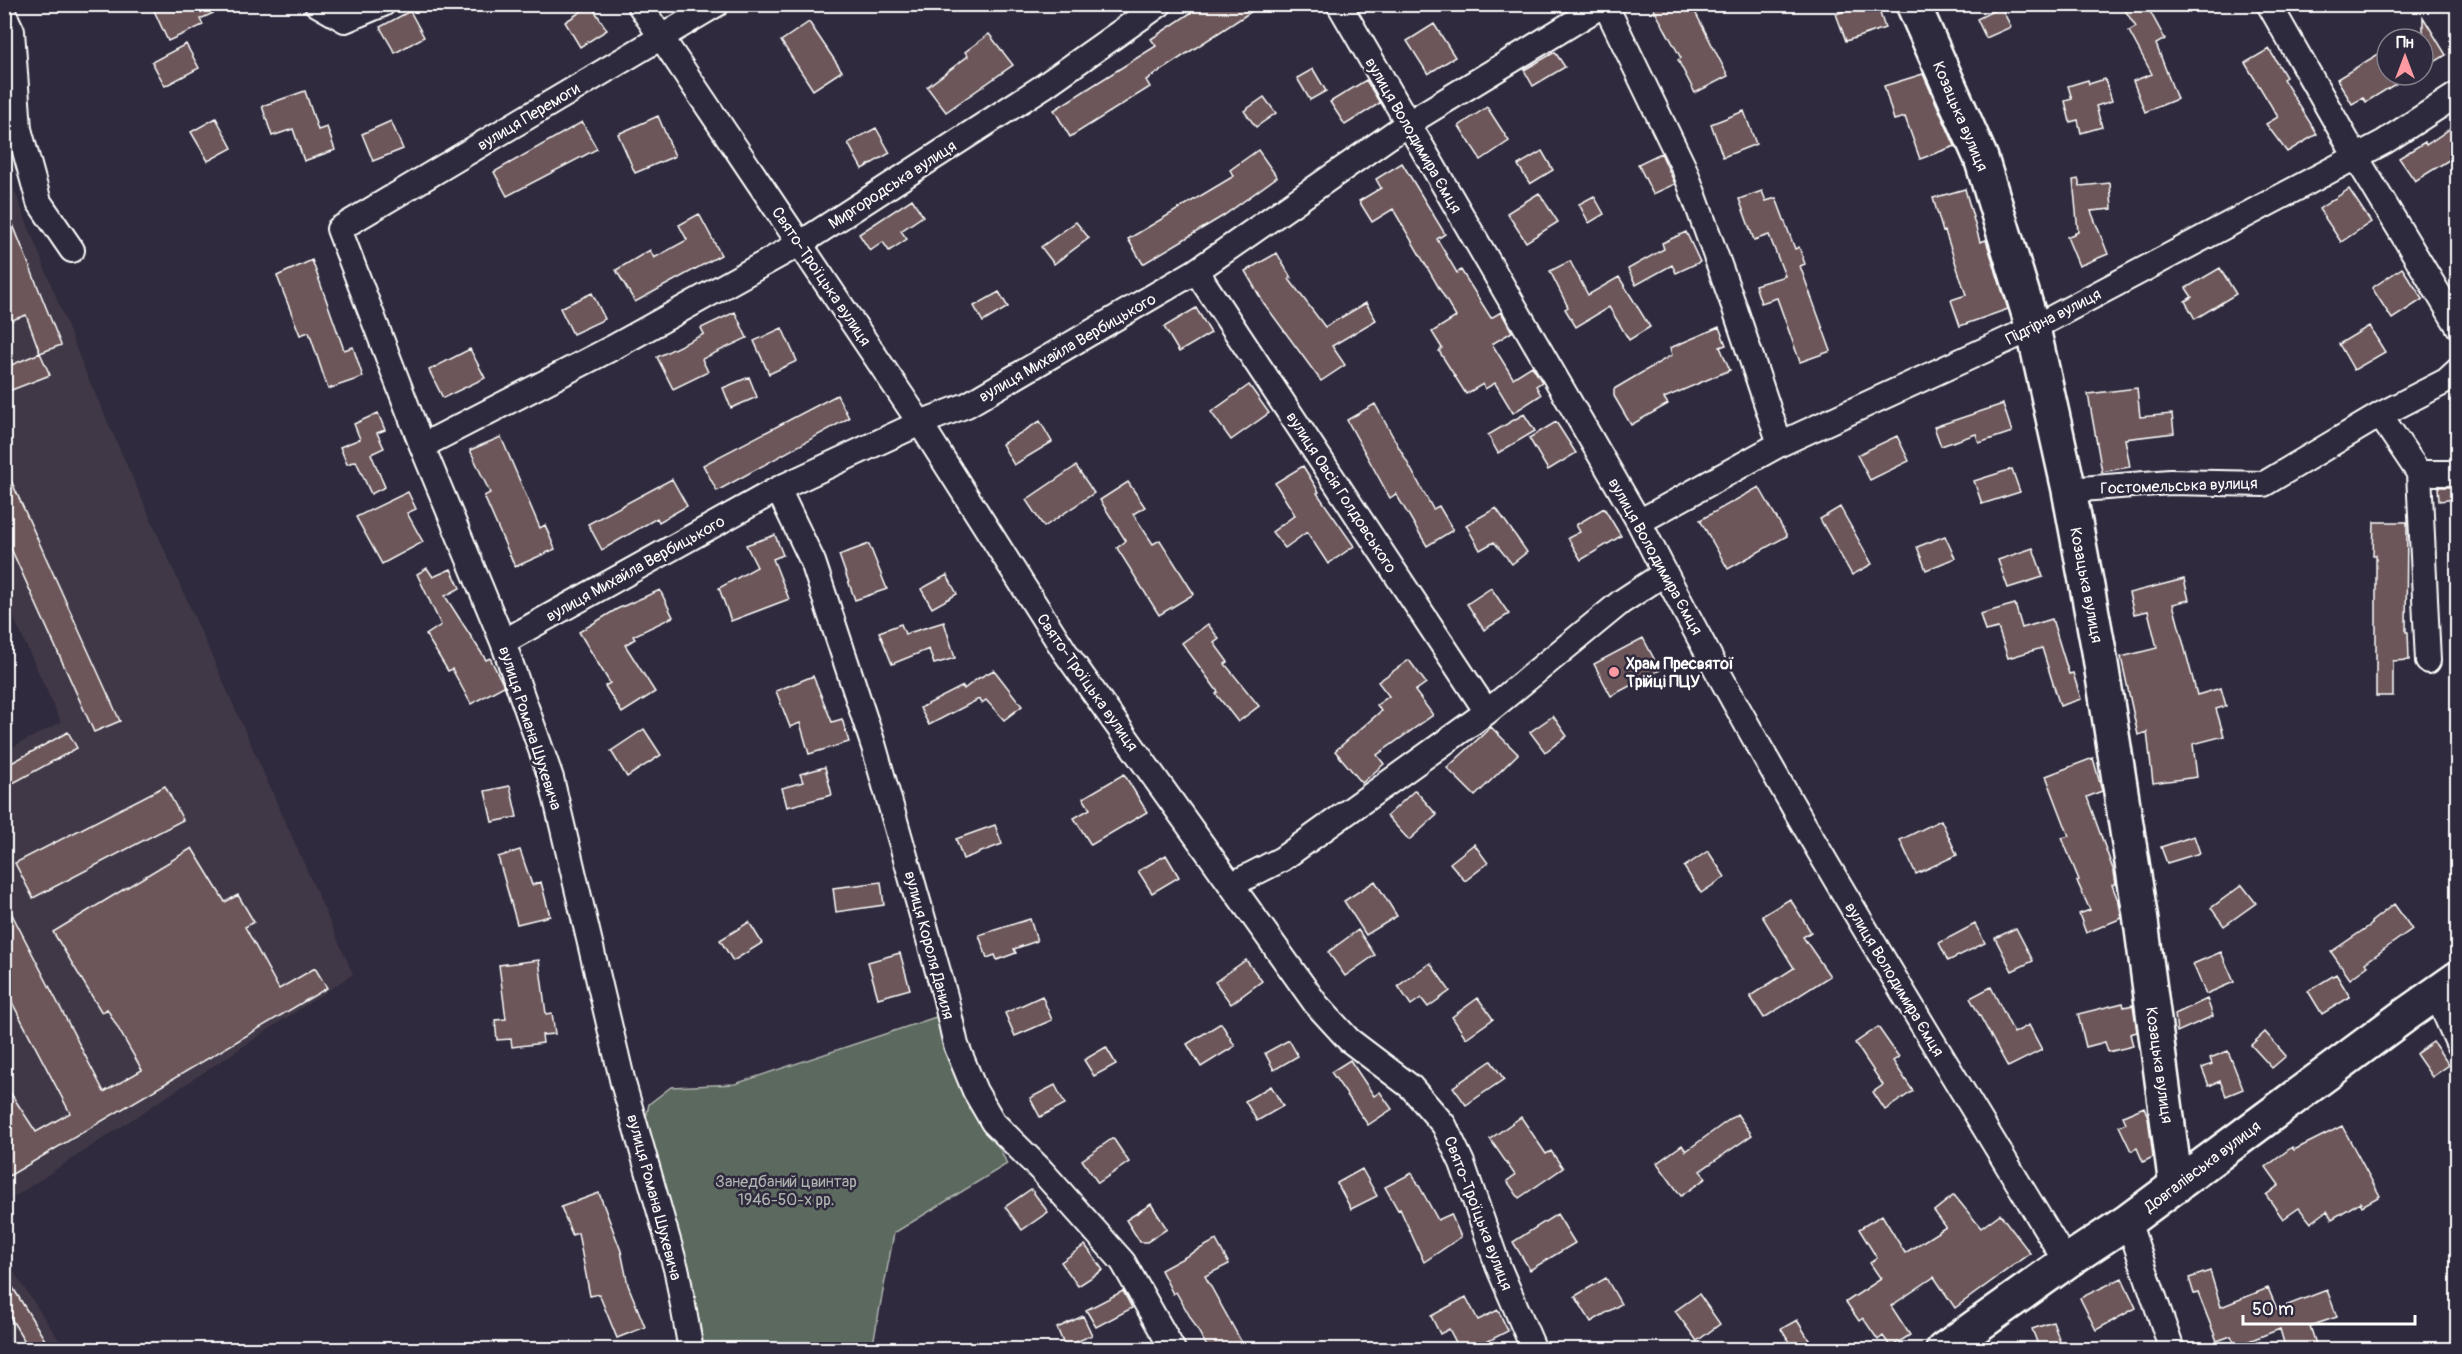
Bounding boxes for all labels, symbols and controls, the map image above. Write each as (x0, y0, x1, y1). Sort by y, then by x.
north arrow (2375, 27, 2435, 87)
text: Пн (2396, 33, 2414, 53)
street label: вулиця Володимира Ємця (1360, 54, 1466, 217)
street label: Козацька вулиця (1928, 58, 1992, 174)
street label: вулиця Перемоги (474, 78, 583, 155)
street label: Миргородська вулиця (825, 136, 960, 234)
street label: Свято-Троїцька вулиця (767, 203, 875, 350)
street label: Підгірна вулиця (2002, 284, 2105, 350)
street label: вулиця Михайла Вербицького (975, 289, 1160, 407)
street label: вулиця Овсія Голдовського (1281, 408, 1401, 577)
street label: Гостомельська вулиця (2100, 473, 2258, 499)
street label: вулиця Володимира Ємця (1604, 474, 1707, 639)
street label: вулиця Михайла Вербицького (543, 511, 729, 626)
street label: Козацька вулиця (2065, 526, 2107, 645)
street label: Свято-Троїцька вулиця (1032, 610, 1142, 755)
street label: вулиця Романа Шухевича (494, 644, 566, 813)
place label: Храм Пресвятої Трійці ПЦУ (1625, 654, 1734, 692)
marker: Храм Пресвятої Трійці ПЦУ (1607, 665, 1621, 679)
street label: вулиця Короля Даниля (900, 869, 958, 1022)
street label: вулиця Володимира Ємця (1840, 899, 1948, 1060)
street label: Козацька вулиця (2141, 1006, 2177, 1125)
street label: вулиця Романа Шухевича (622, 1112, 686, 1282)
street label: Довгалівська вулиця (2140, 1117, 2265, 1218)
street label: Свято-Троїцька вулиця (1439, 1133, 1517, 1293)
park label: Занедбаний цвинтар 1946-50-х рр. (715, 1172, 857, 1210)
scale bar (2243, 1288, 2416, 1326)
text: 50 m (2252, 1298, 2294, 1321)

